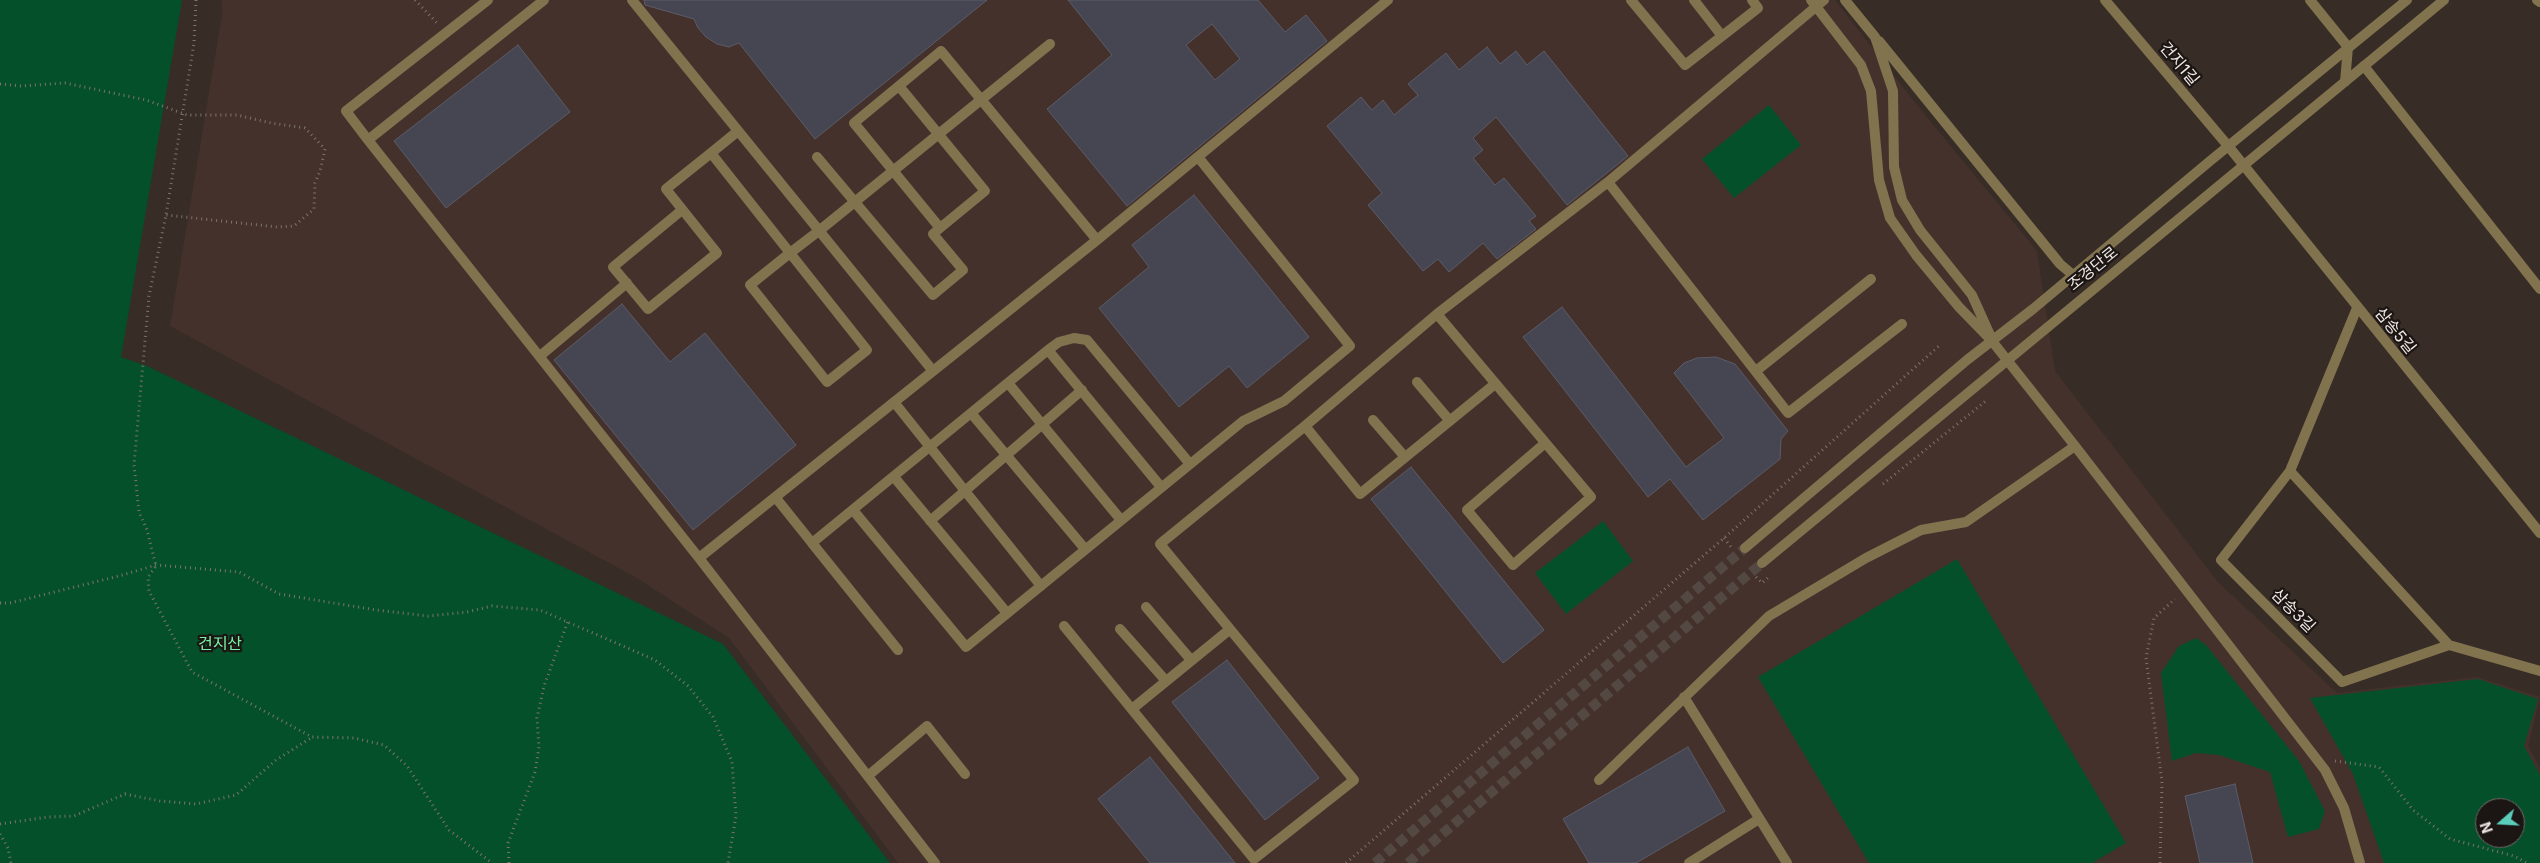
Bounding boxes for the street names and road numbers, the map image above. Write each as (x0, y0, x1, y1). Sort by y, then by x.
street label: 건지1길 (2155, 38, 2203, 90)
street label: 조경단로 (2064, 243, 2122, 295)
street label: 삼송5길 (2371, 304, 2419, 358)
street label: 삼송3길 (2267, 585, 2319, 637)

